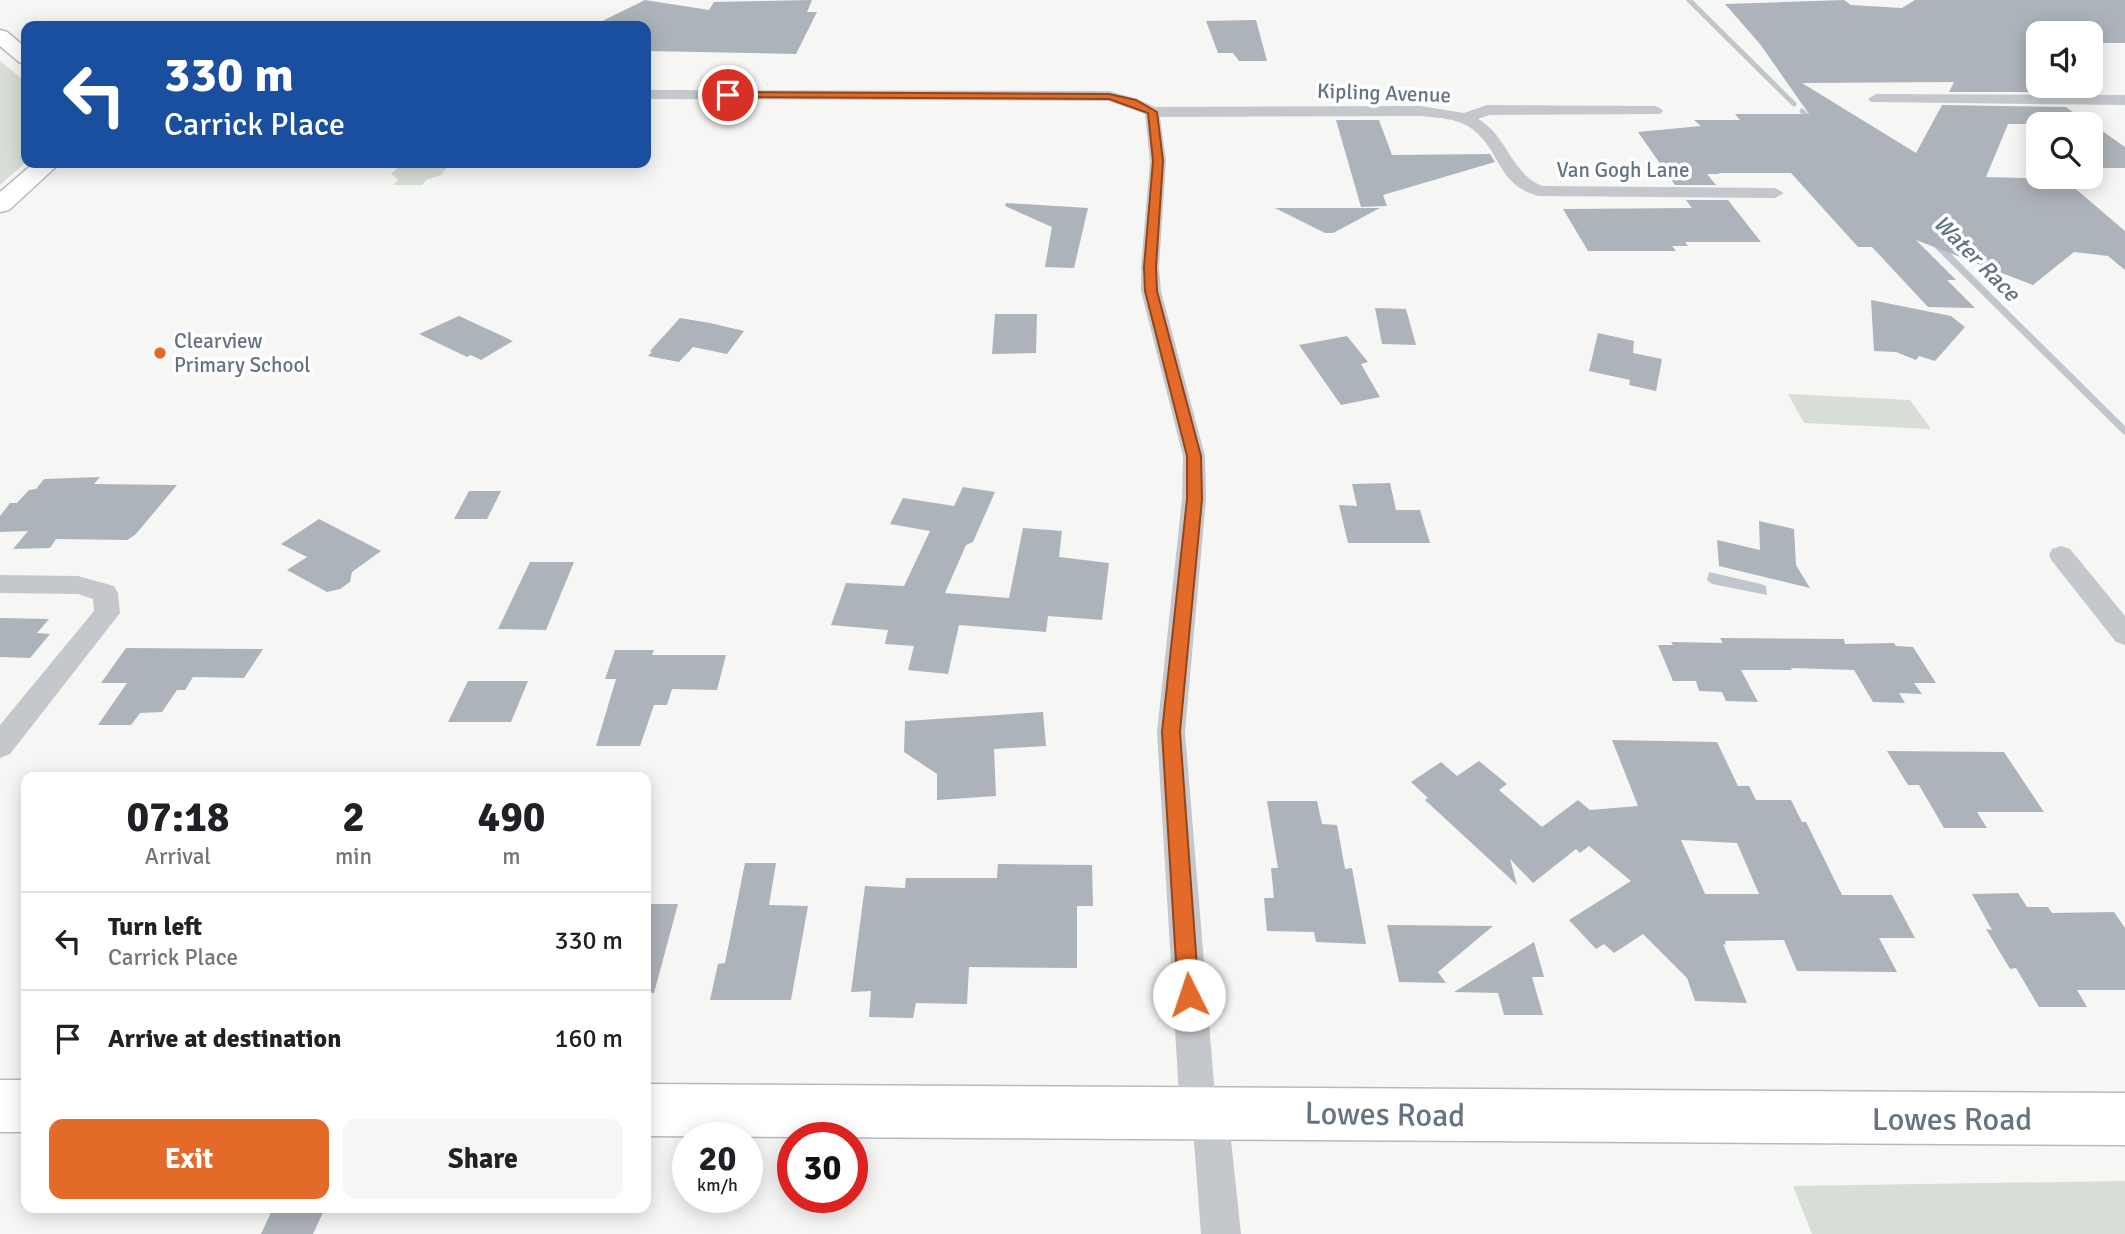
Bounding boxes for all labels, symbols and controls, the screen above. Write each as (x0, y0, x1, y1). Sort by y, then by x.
map controls (2026, 21, 2103, 189)
button: sound (2026, 21, 2103, 98)
text: 330 m (164, 45, 294, 105)
icon: left (49, 49, 140, 140)
pin (698, 65, 758, 125)
icon: arrive (709, 76, 747, 114)
street label: Kipling Avenue (1317, 78, 1451, 108)
text: Carrick Place (164, 105, 345, 144)
button: search (2026, 112, 2103, 189)
street label: Van Gogh Lane (1557, 157, 1689, 183)
water label: Water Race (1927, 209, 2027, 309)
place label: Clearview Primary School (174, 328, 310, 378)
marker: Clearview Primary School (152, 345, 168, 361)
text: 07:18 (126, 792, 230, 843)
text: 2 (342, 792, 365, 843)
text: 490 (477, 792, 546, 843)
text: Arrival (145, 842, 211, 871)
text: min (335, 842, 372, 871)
text: m (502, 842, 521, 871)
text: Turn left (108, 911, 202, 943)
icon: left (49, 922, 87, 960)
text: 330 m (554, 925, 623, 957)
text: Carrick Place (108, 943, 238, 972)
position arrow (1152, 958, 1226, 1032)
icon: arrive (49, 1020, 87, 1058)
text: Arrive at destination (108, 1023, 341, 1055)
text: 160 m (554, 1023, 623, 1055)
street label: Lowes Road (1304, 1094, 1466, 1135)
street label: Lowes Road (1872, 1100, 2032, 1139)
button: Exit (49, 1119, 329, 1199)
button: Share (343, 1119, 623, 1199)
speed limit sign: 30 (777, 1122, 868, 1213)
text: 20 (699, 1137, 736, 1180)
text: km/h (697, 1174, 738, 1196)

